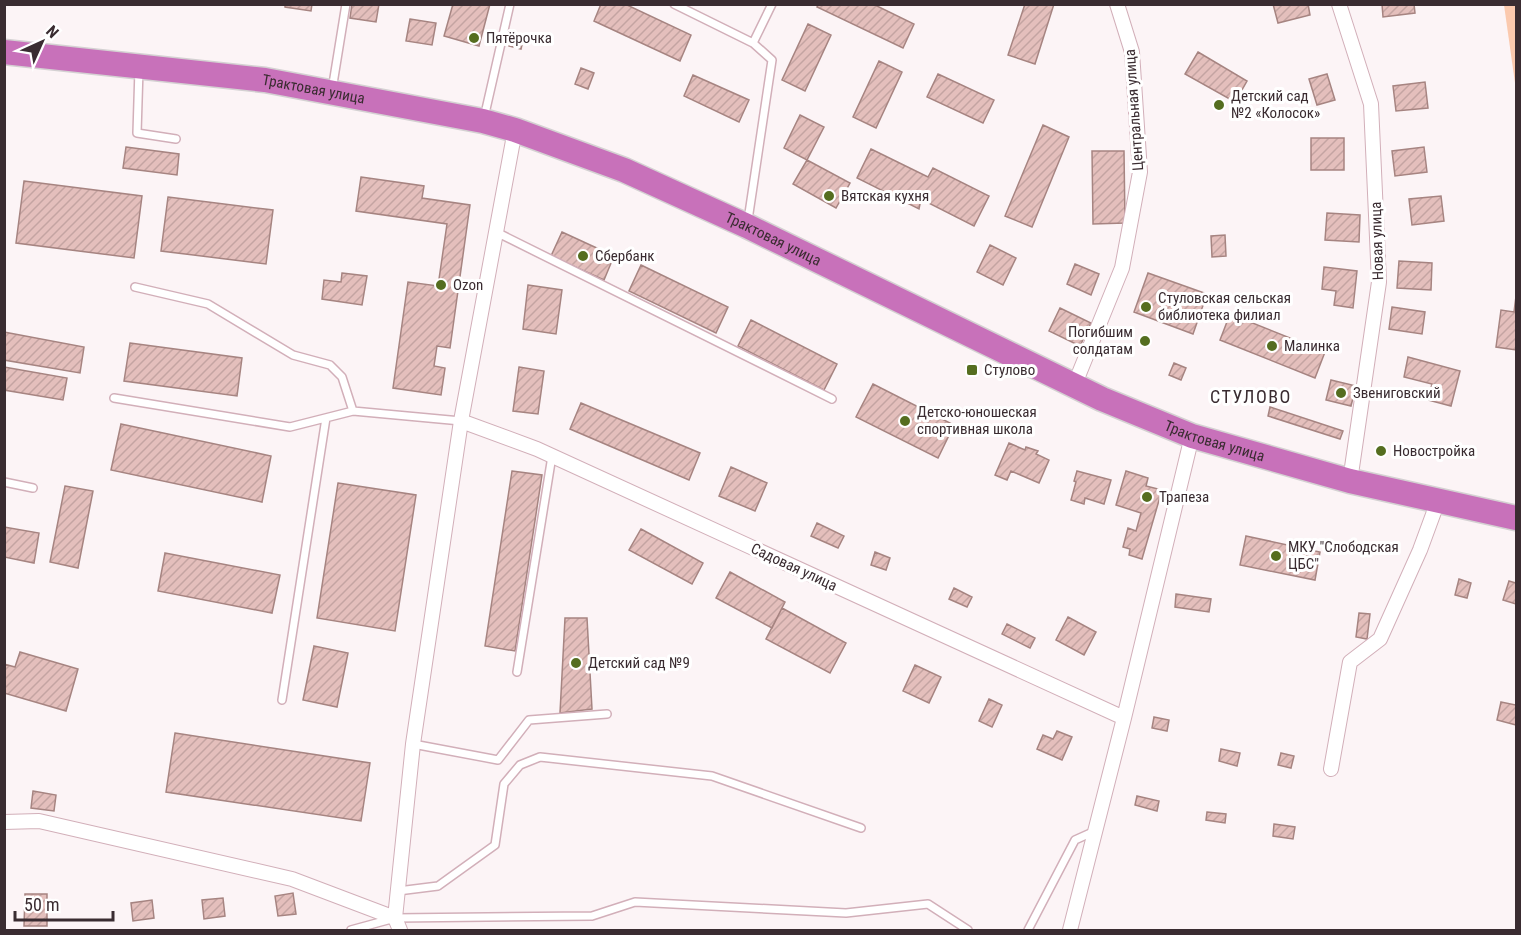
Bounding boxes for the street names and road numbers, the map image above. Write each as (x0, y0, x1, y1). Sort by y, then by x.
street label: Центральная улица (1121, 49, 1147, 171)
street label: Трактовая улица (261, 71, 367, 108)
street label: Новая улица (1367, 201, 1387, 281)
street label: Трактовая улица (722, 208, 824, 270)
street label: Трактовая улица (1162, 417, 1267, 465)
street label: Садовая улица (748, 539, 840, 595)

